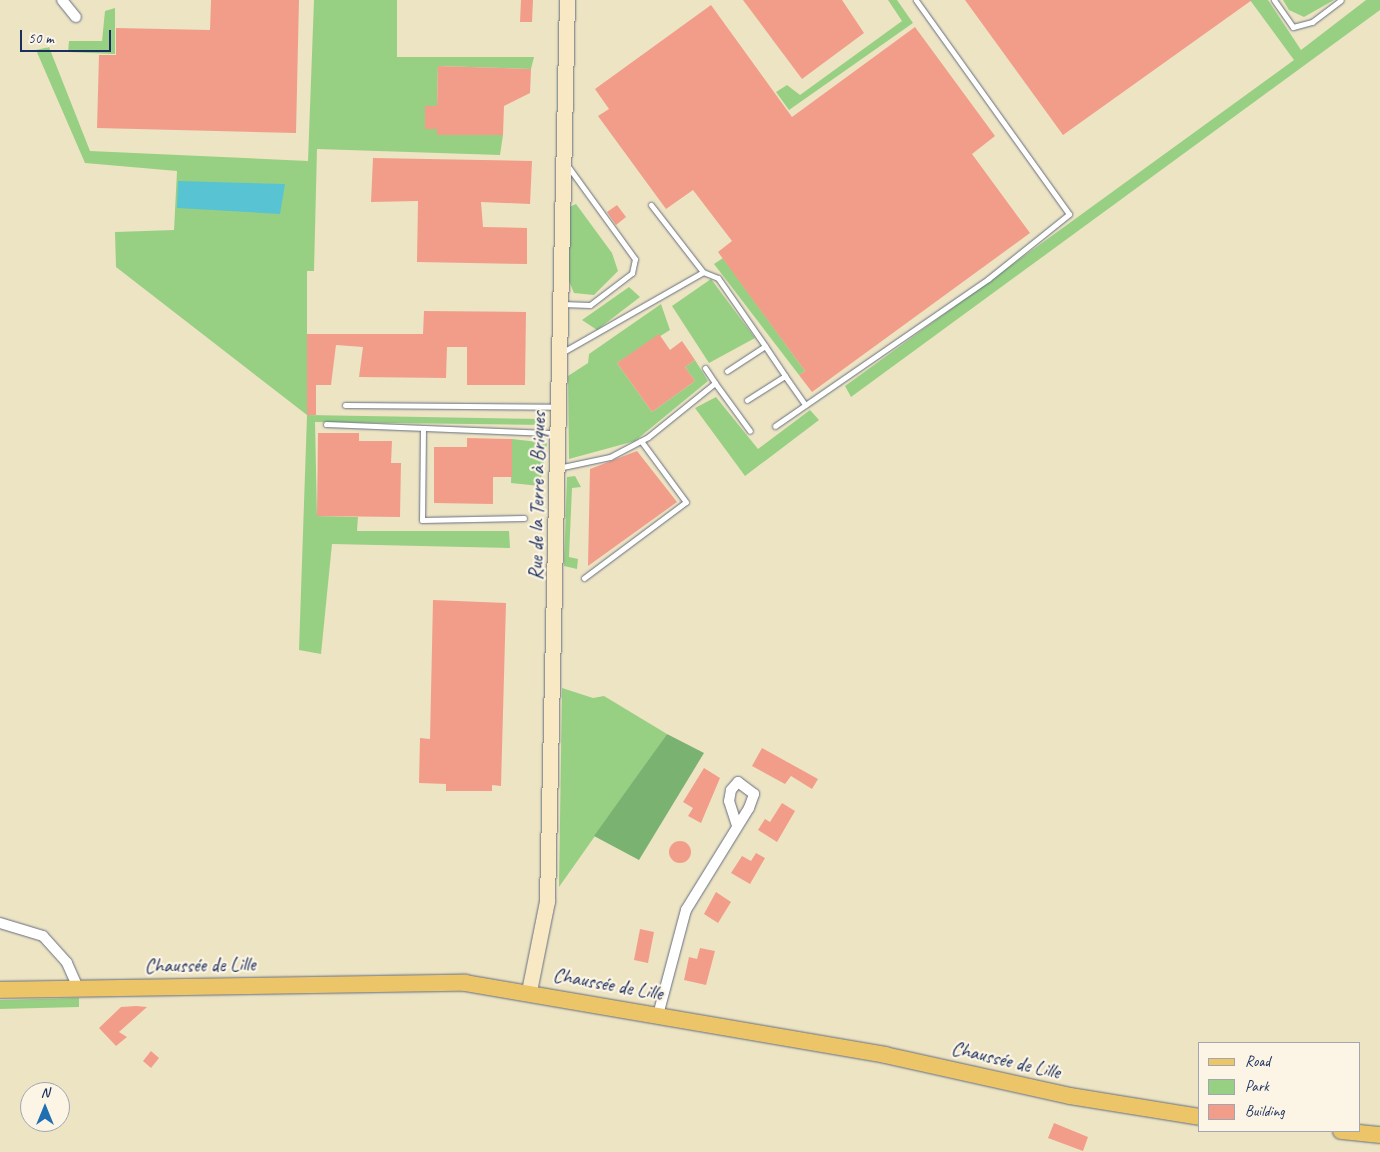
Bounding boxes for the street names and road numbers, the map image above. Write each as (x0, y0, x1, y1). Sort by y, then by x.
street label: Rue de la Terre à Briques (524, 412, 550, 580)
street label: Chaussée de Lille (144, 952, 256, 978)
street label: Chaussée de Lille (551, 963, 665, 1005)
street label: Chaussée de Lille (949, 1036, 1063, 1084)

